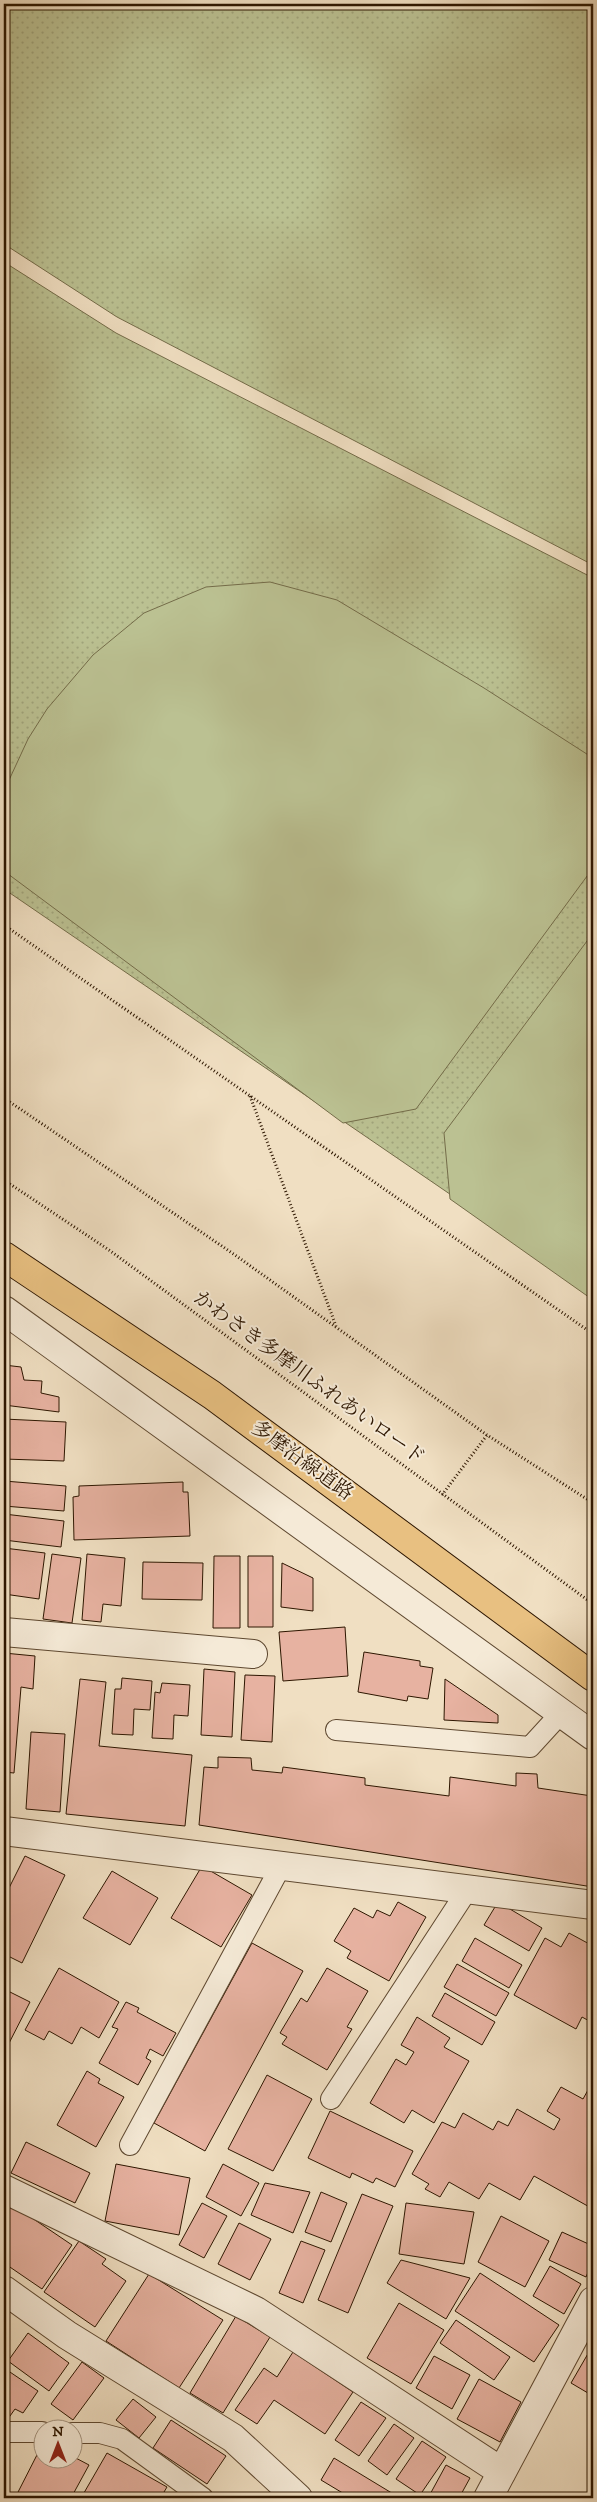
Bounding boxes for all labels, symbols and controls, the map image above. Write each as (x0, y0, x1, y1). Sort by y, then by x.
street label: かわさき多摩川ふれあいロード (188, 1286, 430, 1470)
street label: 多摩沿線道路 (246, 1416, 358, 1506)
north arrow (32, 2420, 82, 2470)
text: N (52, 2423, 64, 2441)

